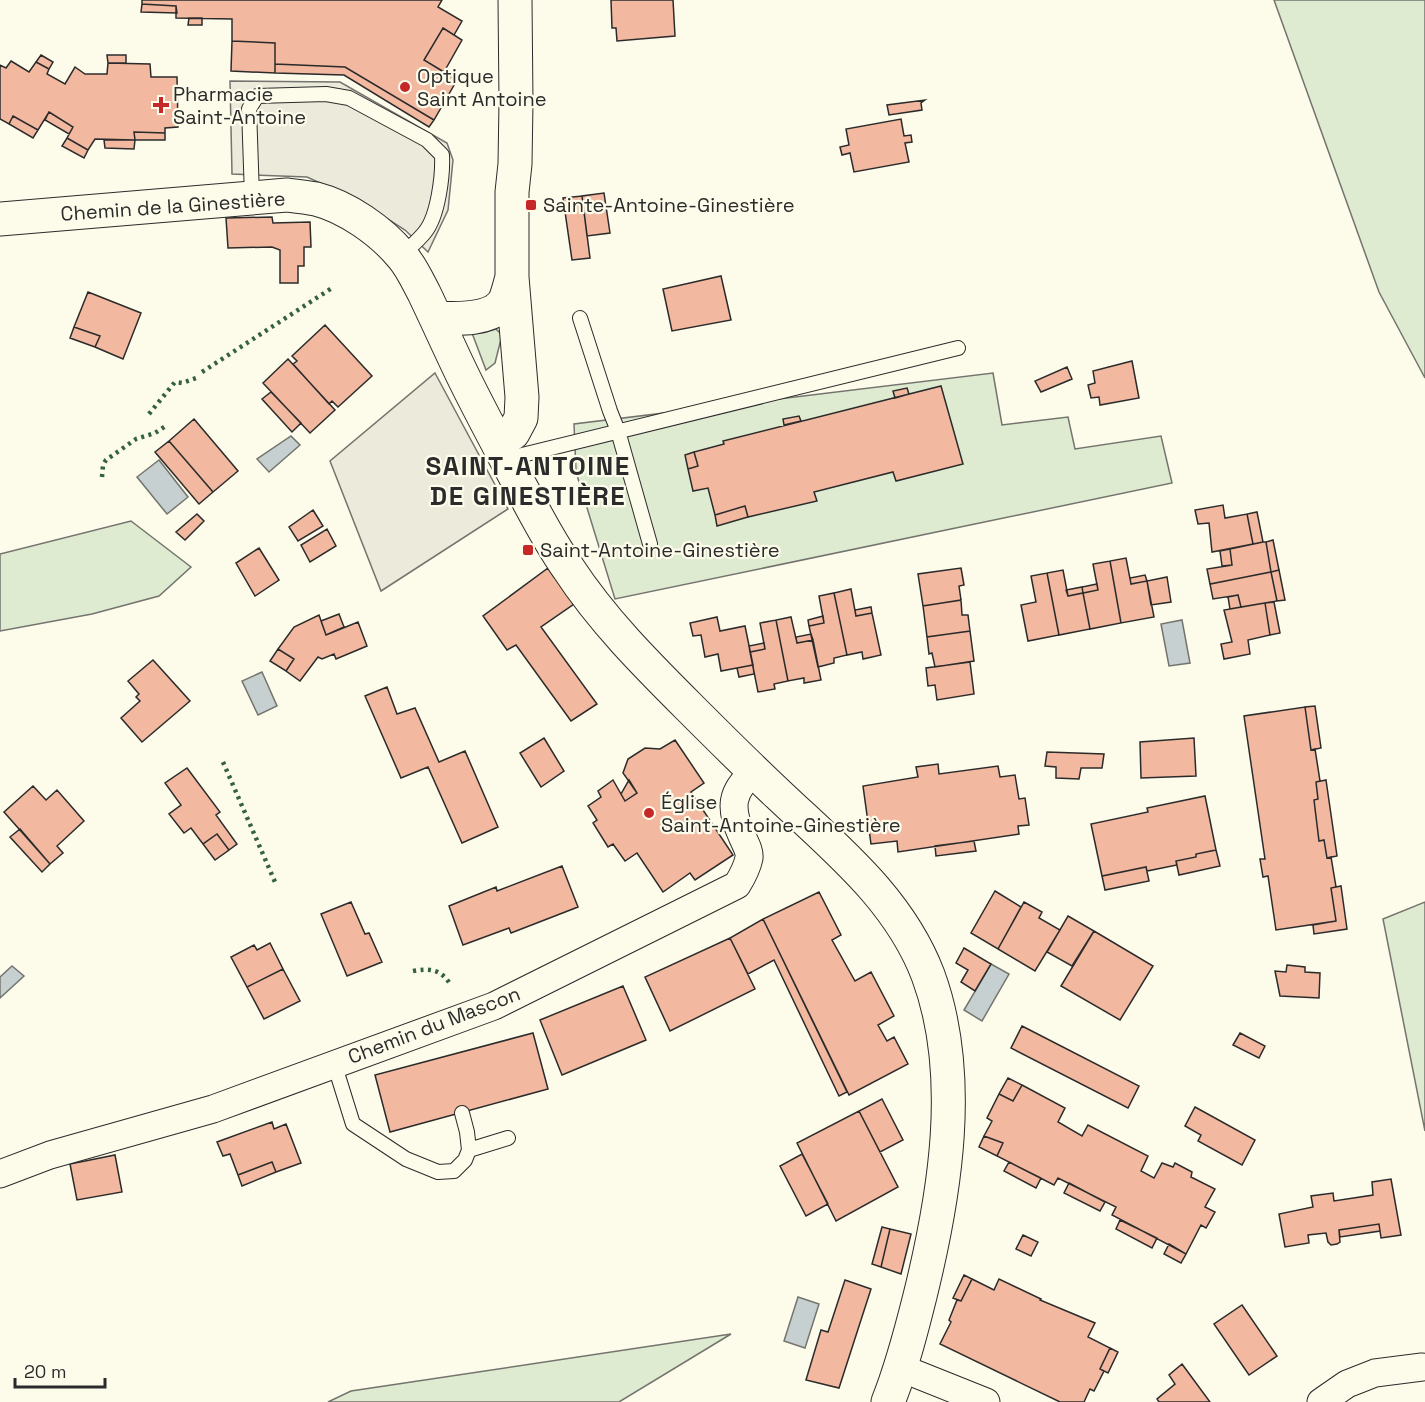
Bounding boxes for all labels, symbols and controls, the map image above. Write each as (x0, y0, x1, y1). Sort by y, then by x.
place label: Optique Saint Antoine (417, 63, 547, 112)
marker: Optique Saint Antoine (398, 80, 412, 94)
place label: Pharmacie Saint-Antoine (173, 81, 306, 130)
marker: Pharmacie Saint-Antoine (154, 98, 168, 112)
street label: Chemin de la Ginestière (60, 185, 286, 227)
place label: Sainte-Antoine-Ginestière (543, 192, 795, 218)
marker: Sainte-Antoine-Ginestière (524, 198, 538, 212)
district label: SAINT-ANTOINE DE GINESTIÈRE (425, 449, 631, 513)
place label: Saint-Antoine-Ginestière (540, 537, 780, 563)
marker: Saint-Antoine-Ginestière (521, 543, 535, 557)
place label: Église Saint-Antoine-Ginestière (661, 789, 901, 838)
marker: Église Saint-Antoine-Ginestière (642, 806, 656, 820)
street label: Chemin du Mascon (344, 980, 524, 1070)
scale bar (15, 1351, 105, 1389)
text: 20 m (24, 1360, 67, 1383)

